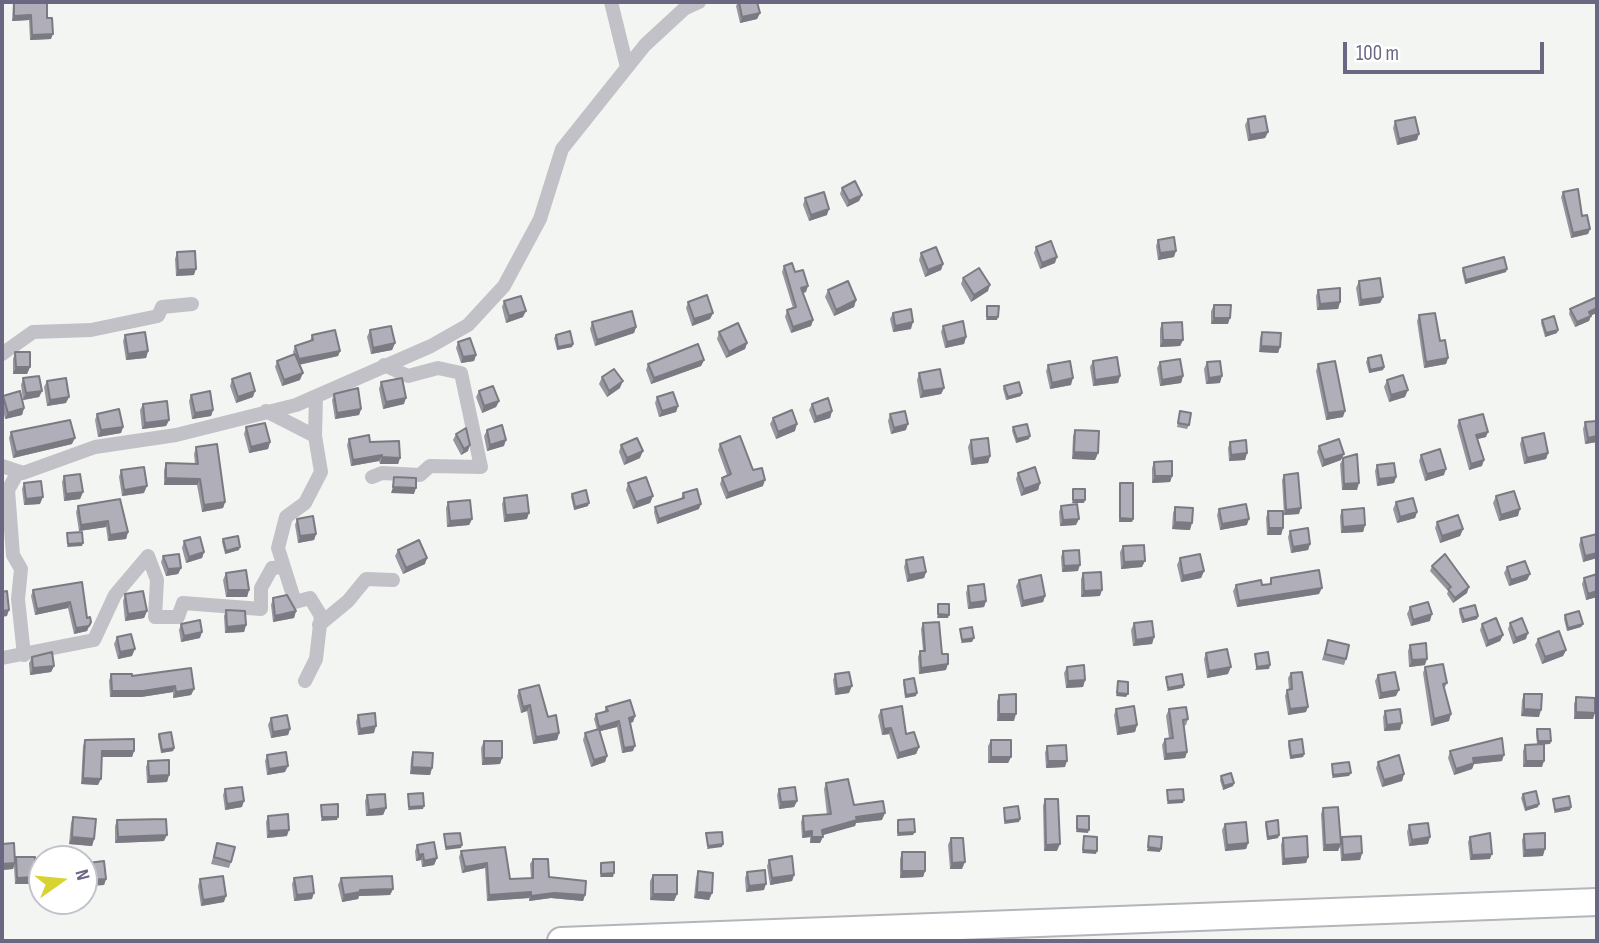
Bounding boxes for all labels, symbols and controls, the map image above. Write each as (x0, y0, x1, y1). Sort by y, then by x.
scale bar (1347, 28, 1548, 72)
text: 100 m (1356, 41, 1399, 66)
north arrow (28, 845, 98, 915)
text: N (69, 867, 94, 883)

